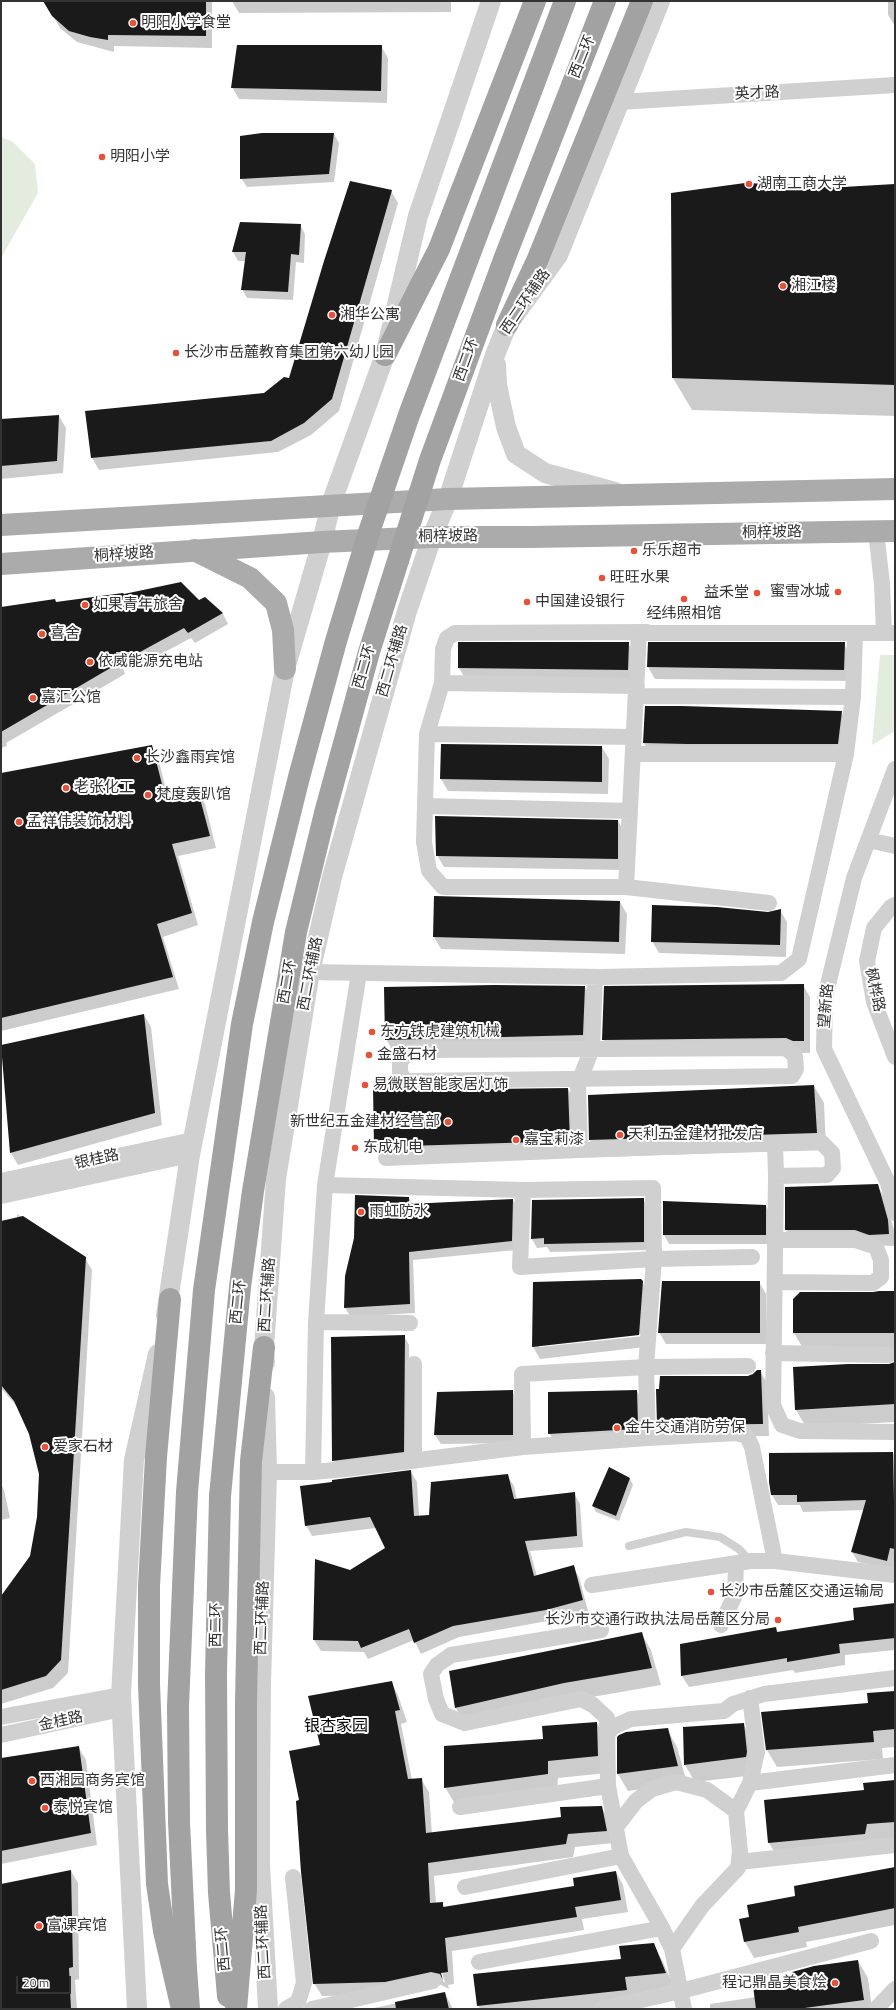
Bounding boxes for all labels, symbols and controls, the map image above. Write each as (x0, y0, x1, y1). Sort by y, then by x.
place label: 明阳小学食堂 (141, 14, 231, 32)
marker: 明阳小学食堂 (128, 18, 138, 28)
street label: 西二环 (566, 33, 600, 81)
street label: 英才路 (734, 84, 780, 104)
place label: 明阳小学 (110, 148, 170, 166)
marker: 明阳小学 (97, 152, 107, 162)
place label: 湖南工商大学 (757, 175, 847, 193)
marker: 湖南工商大学 (744, 179, 754, 189)
street label: 西二环辅路 (498, 266, 554, 338)
place label: 湘江楼 (791, 277, 836, 295)
marker: 湘江楼 (778, 281, 788, 291)
place label: 湘华公寓 (340, 306, 400, 324)
marker: 湘华公寓 (327, 310, 337, 320)
street label: 西二环 (451, 336, 483, 384)
place label: 长沙市岳麓教育集团第六幼儿园 (184, 344, 394, 362)
marker: 长沙市岳麓教育集团第六幼儿园 (171, 348, 181, 358)
street label: 桐梓坡路 (742, 523, 802, 543)
street label: 桐梓坡路 (418, 527, 478, 547)
place label: 乐乐超市 (642, 542, 702, 560)
street label: 桐梓坡路 (93, 544, 155, 566)
marker: 乐乐超市 (629, 546, 639, 556)
place label: 旺旺水果 (610, 569, 670, 587)
marker: 旺旺水果 (597, 573, 607, 583)
place label: 蜜雪冰城 (770, 583, 830, 601)
place label: 益禾堂 (704, 584, 749, 602)
marker: 蜜雪冰城 (833, 587, 843, 597)
marker: 益禾堂 (752, 588, 762, 598)
place label: 中国建设银行 (535, 593, 625, 611)
marker: 经纬照相馆 (679, 594, 689, 604)
place label: 如果青年旅舍 (93, 596, 183, 614)
marker: 中国建设银行 (522, 597, 532, 607)
marker: 如果青年旅舍 (80, 600, 90, 610)
place label: 经纬照相馆 (647, 605, 721, 623)
street label: 西二环辅路 (374, 622, 412, 700)
place label: 喜舍 (50, 625, 80, 643)
marker: 喜舍 (37, 629, 47, 639)
street label: 西二环 (350, 643, 380, 691)
place label: 依威能源充电站 (98, 653, 203, 671)
marker: 依威能源充电站 (85, 657, 95, 667)
place label: 嘉汇公馆 (41, 689, 101, 707)
marker: 嘉汇公馆 (28, 693, 38, 703)
place label: 长沙鑫雨宾馆 (145, 749, 235, 767)
marker: 长沙鑫雨宾馆 (132, 753, 142, 763)
place label: 老张化工 (74, 779, 134, 797)
marker: 老张化工 (61, 783, 71, 793)
place label: 梵度轰趴馆 (156, 786, 231, 804)
marker: 梵度轰趴馆 (143, 790, 153, 800)
place label: 孟祥伟装饰材料 (27, 813, 132, 831)
marker: 孟祥伟装饰材料 (14, 817, 24, 827)
street label: 西二环辅路 (295, 935, 327, 1013)
street label: 西二环 (275, 958, 301, 1006)
street label: 枫桦路 (861, 966, 887, 1014)
street label: 望新路 (816, 983, 838, 1029)
place label: 东方铁虎建筑机械 (380, 1023, 500, 1041)
marker: 东方铁虎建筑机械 (367, 1027, 377, 1037)
place label: 金盛石材 (377, 1046, 437, 1064)
marker: 金盛石材 (364, 1050, 374, 1060)
place label: 易微联智能家居灯饰 (373, 1076, 508, 1094)
marker: 易微联智能家居灯饰 (360, 1080, 370, 1090)
place label: 新世纪五金建材经营部 (290, 1113, 440, 1131)
marker: 新世纪五金建材经营部 (443, 1117, 453, 1127)
place label: 天利五金建材批发店 (628, 1126, 763, 1144)
marker: 天利五金建材批发店 (615, 1130, 625, 1140)
place label: 嘉宝莉漆 (524, 1131, 584, 1149)
marker: 嘉宝莉漆 (511, 1135, 521, 1145)
place label: 东成机电 (363, 1139, 423, 1157)
marker: 东成机电 (350, 1143, 360, 1153)
street label: 银桂路 (73, 1147, 121, 1173)
place label: 雨虹防水 (369, 1203, 429, 1221)
marker: 雨虹防水 (356, 1207, 366, 1217)
street label: 西二环辅路 (256, 1257, 280, 1333)
street label: 西二环 (228, 1279, 250, 1325)
place label: 金牛交通消防劳保 (625, 1419, 745, 1437)
marker: 金牛交通消防劳保 (612, 1423, 622, 1433)
place label: 爱家石材 (53, 1438, 113, 1456)
marker: 爱家石材 (40, 1442, 50, 1452)
street label: 西二环辅路 (253, 1580, 273, 1656)
place label: 长沙市岳麓区交通运输局 (719, 1583, 884, 1601)
marker: 长沙市岳麓区交通运输局 (706, 1587, 716, 1597)
street label: 西二环 (208, 1602, 226, 1648)
place label: 长沙市交通行政执法局岳麓区分局 (545, 1611, 770, 1629)
marker: 长沙市交通行政执法局岳麓区分局 (773, 1615, 783, 1625)
street label: 金桂路 (37, 1709, 85, 1735)
district label: 银杏家园 (304, 1717, 368, 1737)
place label: 西湘园商务宾馆 (40, 1772, 145, 1790)
marker: 西湘园商务宾馆 (27, 1776, 37, 1786)
place label: 泰悦宾馆 (53, 1799, 113, 1817)
marker: 泰悦宾馆 (40, 1803, 50, 1813)
street label: 西二环辅路 (253, 1904, 275, 1980)
place label: 富课宾馆 (47, 1917, 107, 1935)
marker: 富课宾馆 (34, 1921, 44, 1931)
street label: 西二环 (213, 1926, 235, 1972)
scale bar (18, 1968, 73, 1994)
text: 20 m (23, 1973, 49, 1992)
place label: 程记鼎晶美食烩 (722, 1974, 827, 1992)
marker: 程记鼎晶美食烩 (830, 1978, 840, 1988)

